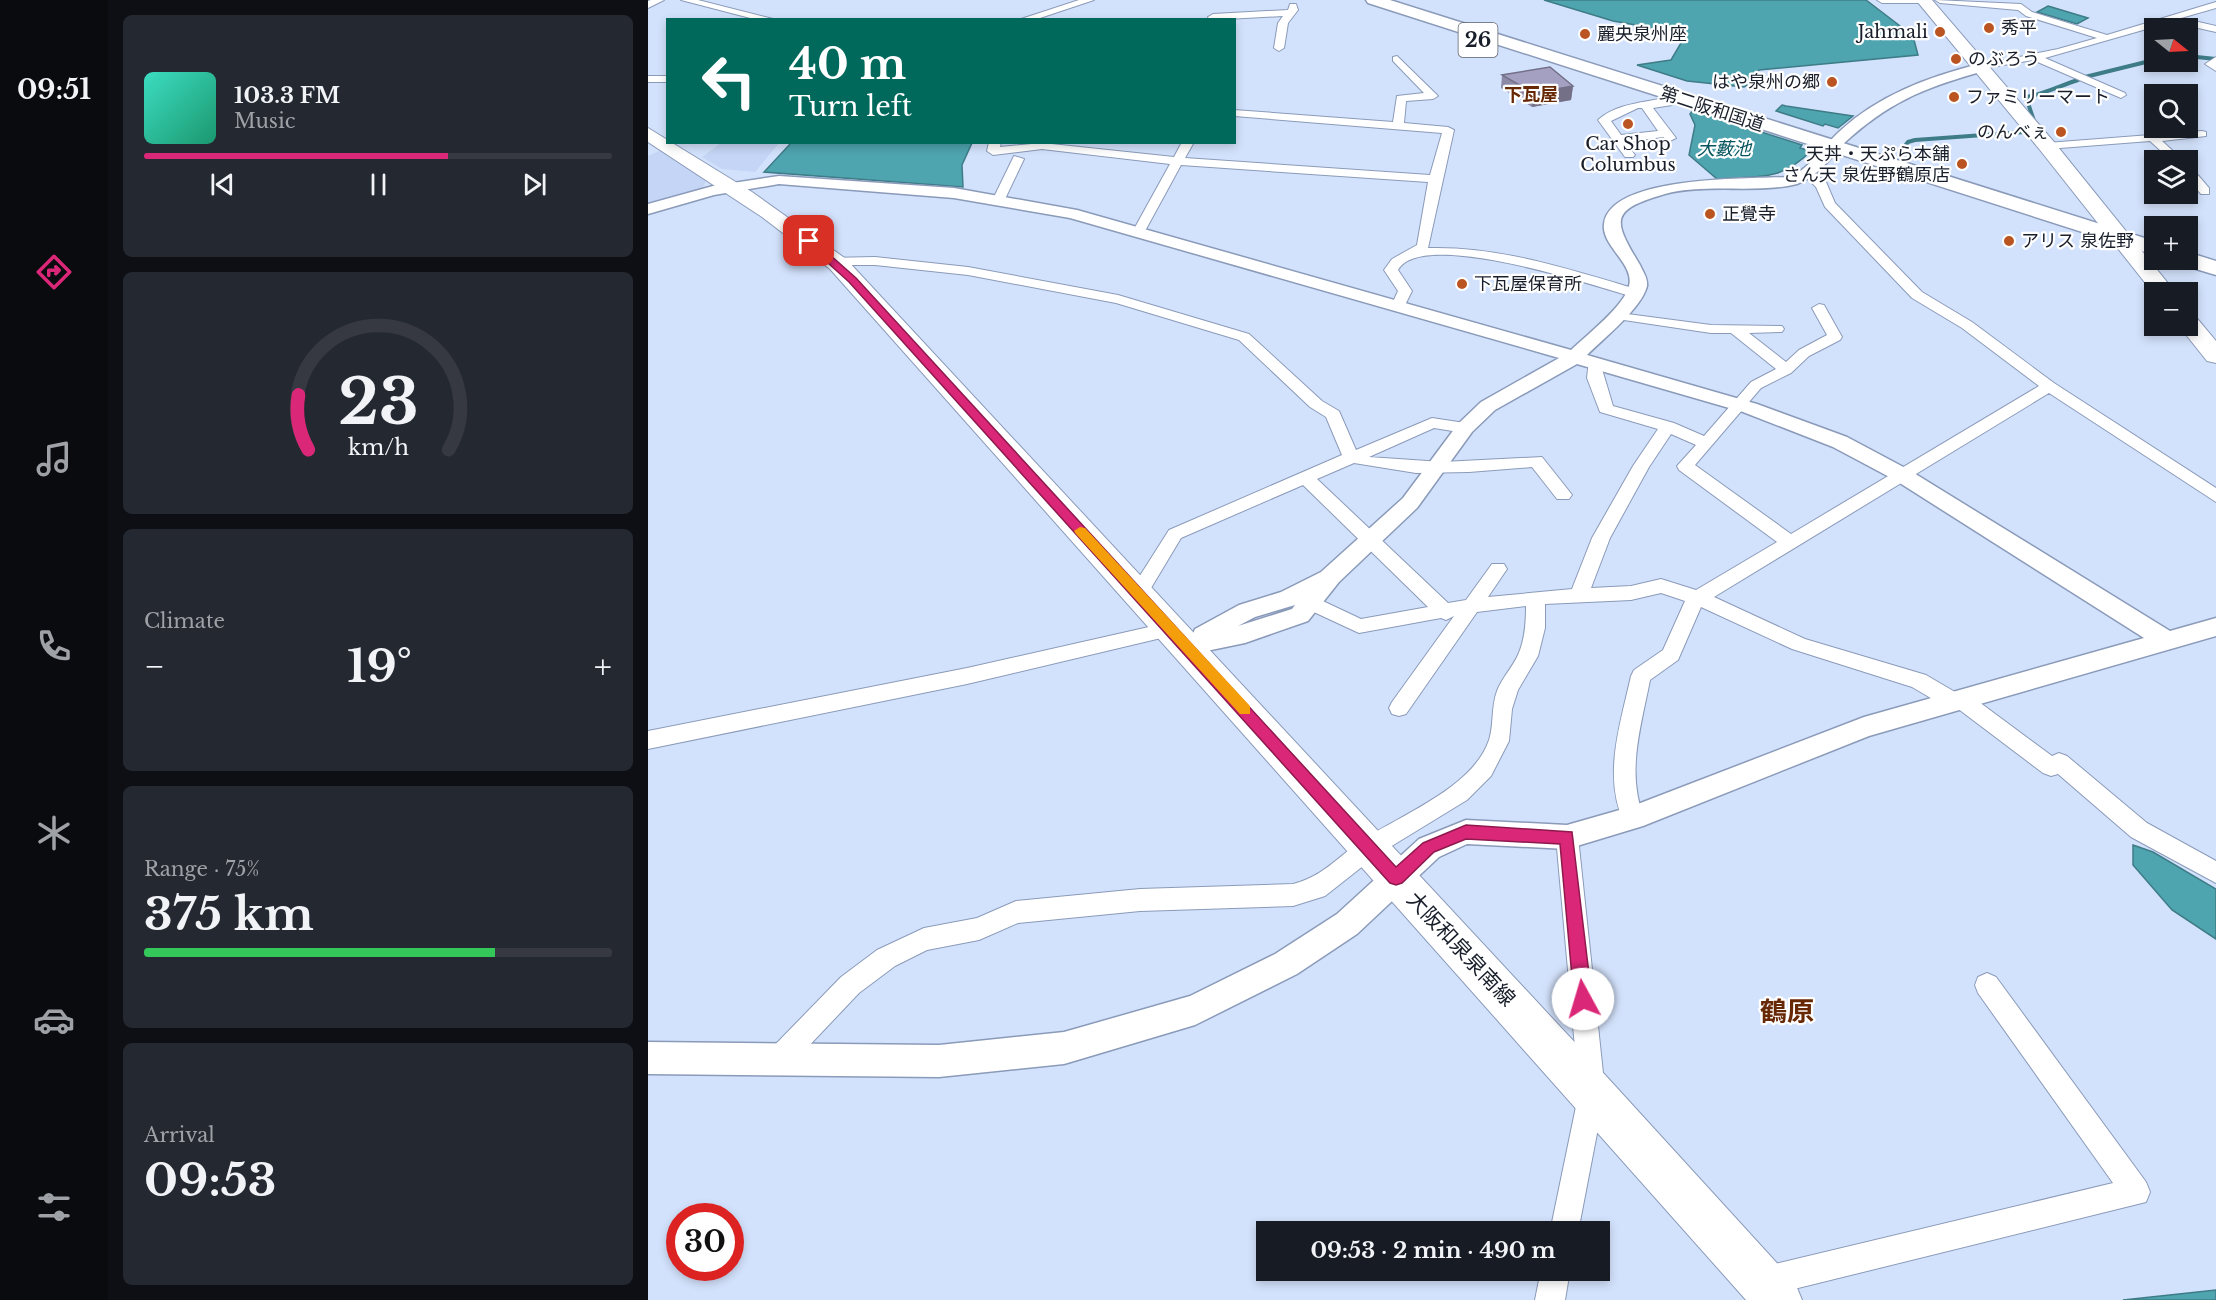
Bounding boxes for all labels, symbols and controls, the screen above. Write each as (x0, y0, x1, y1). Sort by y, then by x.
place label: 秀平 (2001, 17, 2037, 39)
north arrow (2144, 18, 2198, 72)
map controls (2144, 18, 2198, 336)
place label: Jahmali (1856, 21, 1928, 43)
marker: 秀平 (1982, 21, 1996, 35)
road number: 26 (1458, 23, 1498, 57)
place label: 麗央泉州座 (1597, 23, 1687, 45)
marker: Jahmali (1933, 25, 1947, 39)
marker: 麗央泉州座 (1578, 27, 1592, 41)
text: 40 m (789, 38, 906, 90)
icon: left (690, 42, 768, 120)
place label: のぶろう (1968, 48, 2040, 70)
marker: のぶろう (1949, 52, 1963, 66)
place label: はや泉州の郷 (1712, 71, 1820, 93)
text: 09:51 (17, 73, 91, 106)
marker: はや泉州の郷 (1825, 75, 1839, 89)
text: 103.3 FM (234, 82, 340, 109)
street label: 第二阪和国道 (1657, 82, 1767, 136)
district label: 下瓦屋 (1504, 84, 1558, 106)
button: search (2144, 84, 2198, 138)
place label: ファミリーマート (1966, 86, 2110, 108)
text: Turn left (789, 90, 912, 123)
marker: ファミリーマート (1947, 90, 1961, 104)
text: Music (234, 109, 295, 133)
marker: Car Shop Columbus (1621, 117, 1635, 131)
place label: のんべぇ (1977, 121, 2049, 143)
marker: のんべぇ (2054, 125, 2068, 139)
place label: Car Shop Columbus (1580, 133, 1676, 176)
water label: 大藪池 (1697, 138, 1753, 160)
place label: 天丼・天ぷら本舗 さん天 泉佐野鶴原店 (1783, 143, 1950, 186)
button: layers (2144, 150, 2198, 204)
marker: 天丼・天ぷら本舗 さん天 泉佐野鶴原店 (1955, 157, 1969, 171)
icon: previous (206, 168, 239, 201)
icon: pause (362, 168, 395, 201)
icon: next (518, 168, 551, 201)
place label: 正覺寺 (1722, 203, 1776, 225)
marker: 正覺寺 (1703, 207, 1717, 221)
pin (783, 215, 834, 266)
button: + (2144, 216, 2198, 270)
icon: arrive (792, 224, 825, 257)
place label: アリス 泉佐野 (2021, 230, 2134, 252)
marker: アリス 泉佐野 (2002, 234, 2016, 248)
icon: directions (33, 251, 75, 293)
place label: 下瓦屋保育所 (1474, 273, 1582, 295)
marker: 下瓦屋保育所 (1455, 277, 1469, 291)
button: − (2144, 282, 2198, 336)
text: 23 (338, 363, 418, 441)
text: km/h (348, 434, 409, 461)
icon: music (33, 438, 75, 480)
text: Climate (144, 609, 225, 633)
icon: phone (33, 625, 75, 667)
text: 19° (347, 638, 412, 694)
text: − (144, 646, 165, 687)
text: + (594, 646, 612, 687)
icon: climate (33, 812, 75, 854)
text: Range · 75% (144, 857, 260, 881)
text: 375 km (144, 886, 314, 942)
street label: 大阪和泉泉南線 (1401, 886, 1521, 1012)
position arrow (1551, 967, 1615, 1031)
district label: 鶴原 (1760, 995, 1814, 1028)
icon: car (33, 999, 75, 1041)
text: Arrival (144, 1123, 215, 1147)
text: 09:53 (144, 1152, 277, 1208)
icon: filters (33, 1186, 75, 1228)
speed limit sign: 30 (666, 1203, 744, 1281)
text: 09:53 · 2 min · 490 m (1310, 1237, 1556, 1264)

